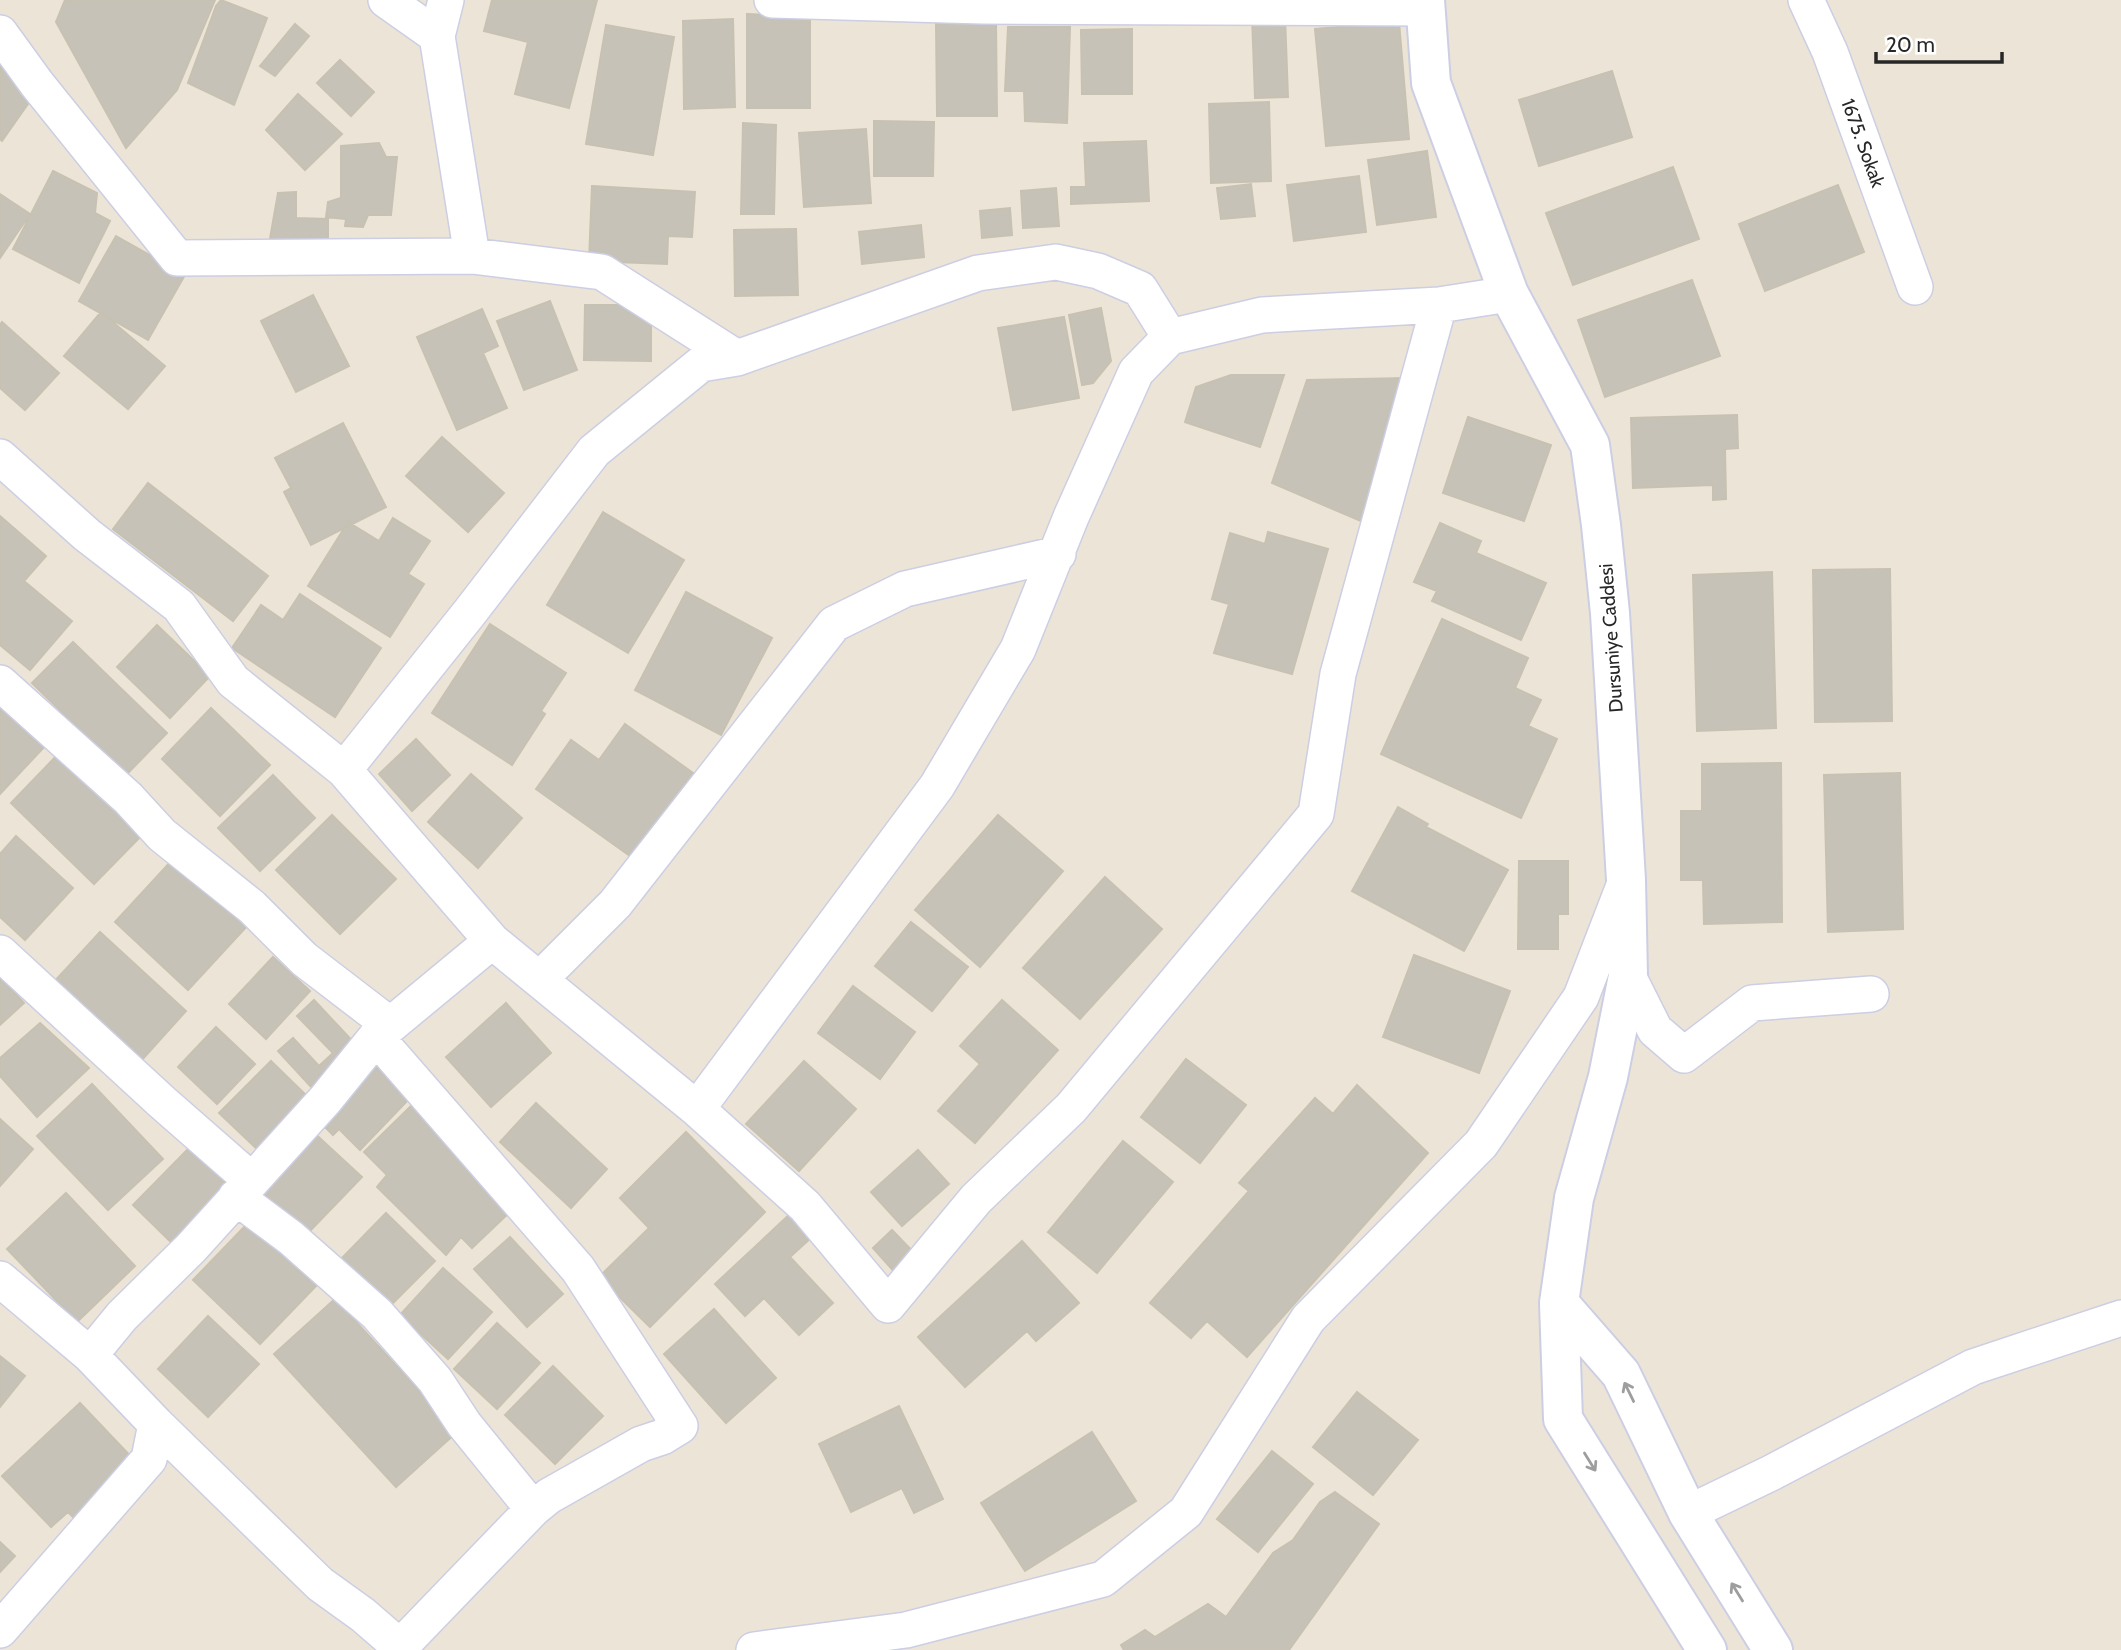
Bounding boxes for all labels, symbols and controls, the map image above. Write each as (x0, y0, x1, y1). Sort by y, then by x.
scale bar (1876, 21, 2002, 65)
text: 20 m (1886, 32, 1935, 57)
street label: 1675. Sokak (1836, 96, 1890, 191)
street label: Dursuniye Caddesi (1594, 563, 1628, 713)
one-way arrow (1622, 1382, 1636, 1403)
one-way arrow (1583, 1451, 1597, 1471)
one-way arrow (1730, 1583, 1745, 1602)

